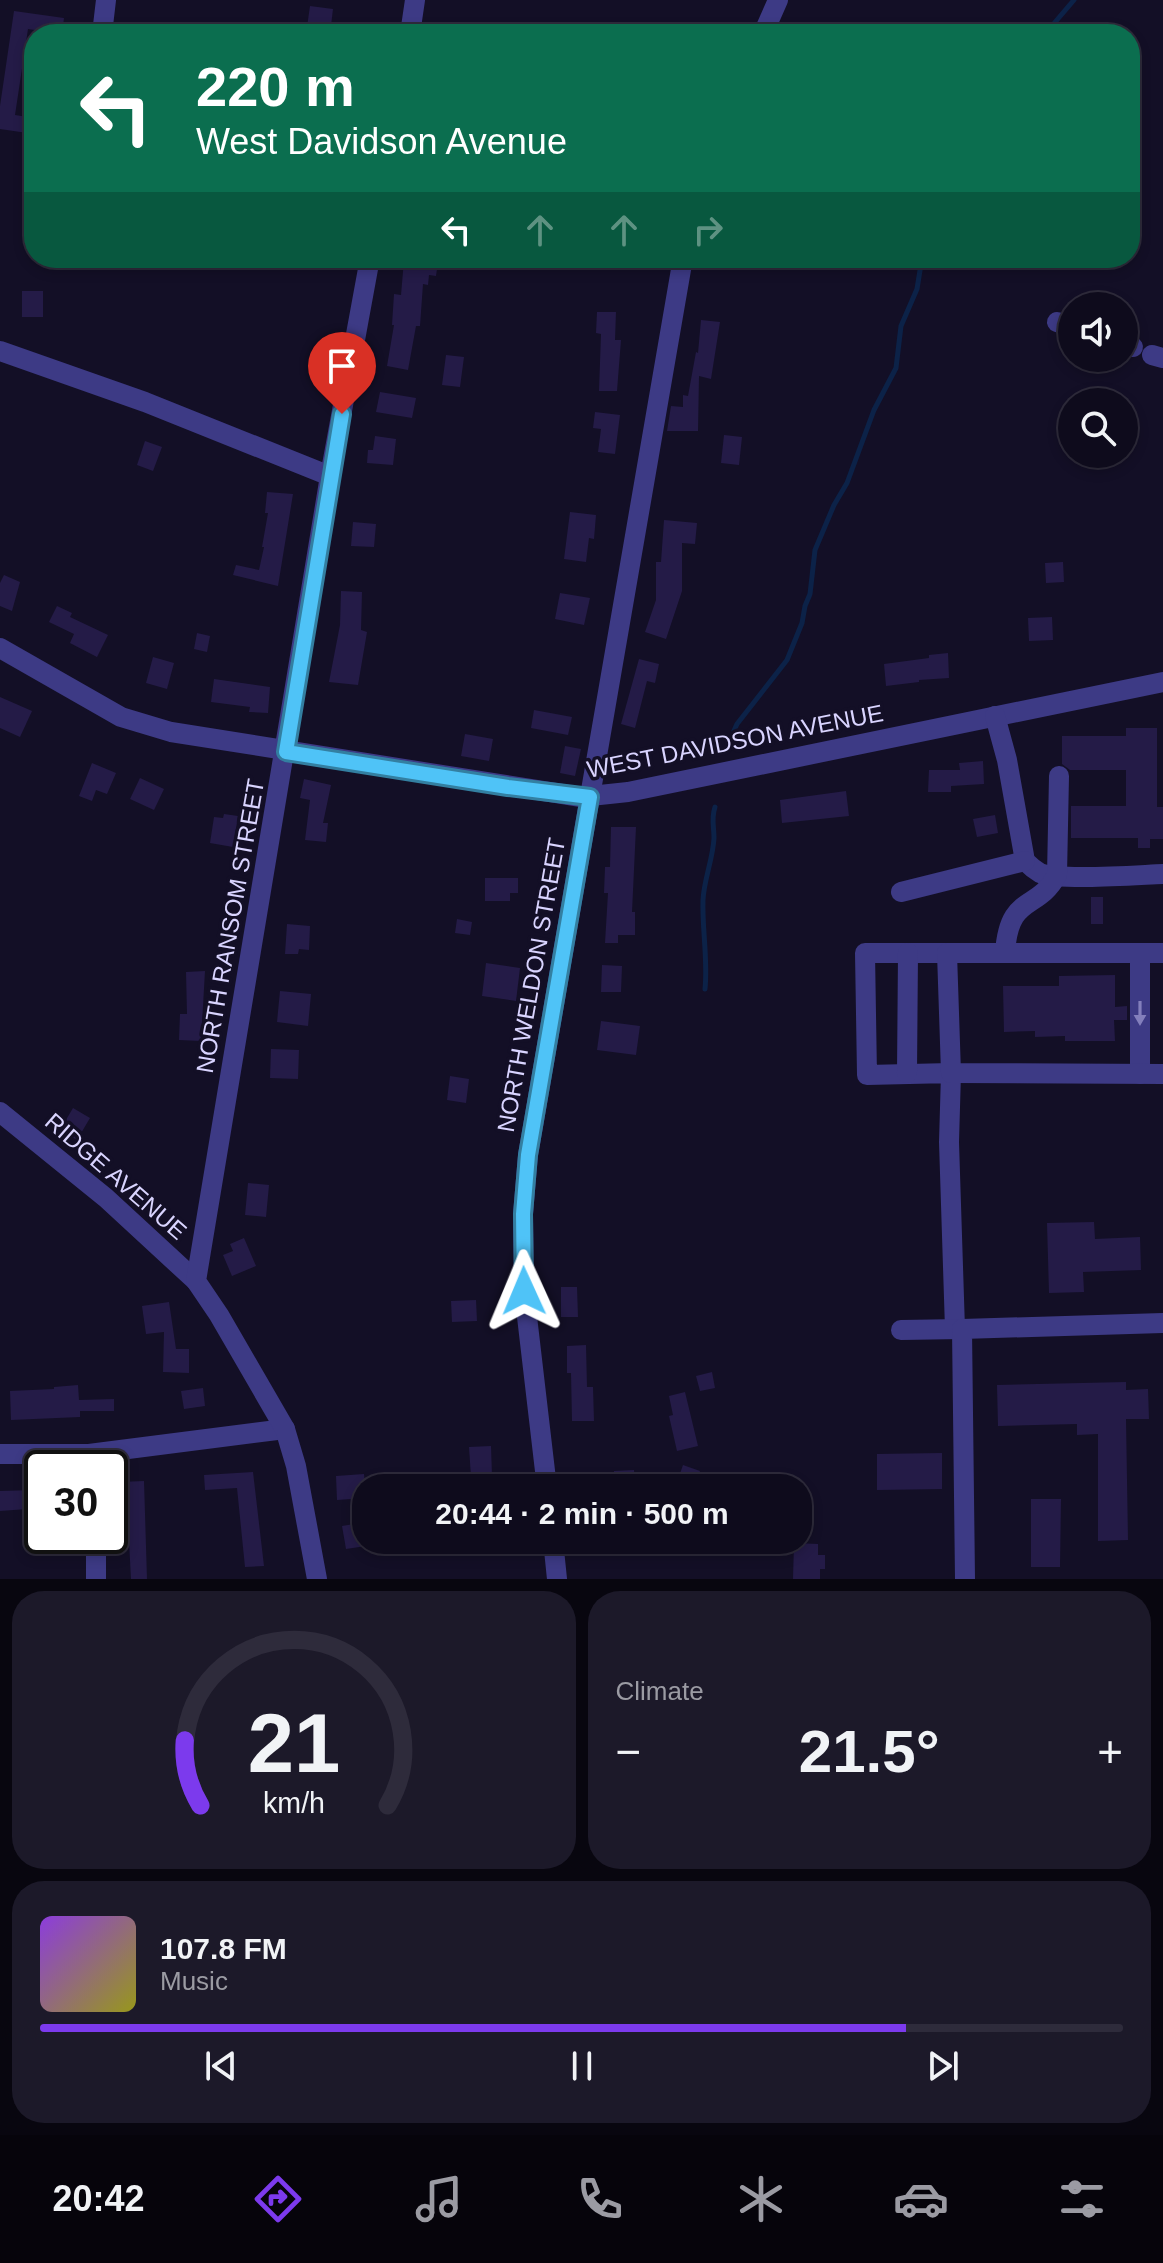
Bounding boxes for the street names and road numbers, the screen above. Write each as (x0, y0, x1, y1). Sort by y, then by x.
street label: WEST DAVIDSON AVENUE (584, 699, 886, 783)
street label: NORTH RANSOM STREET (191, 776, 269, 1075)
street label: NORTH WELDON STREET (492, 835, 570, 1134)
street label: RIDGE AVENUE (40, 1107, 192, 1245)

